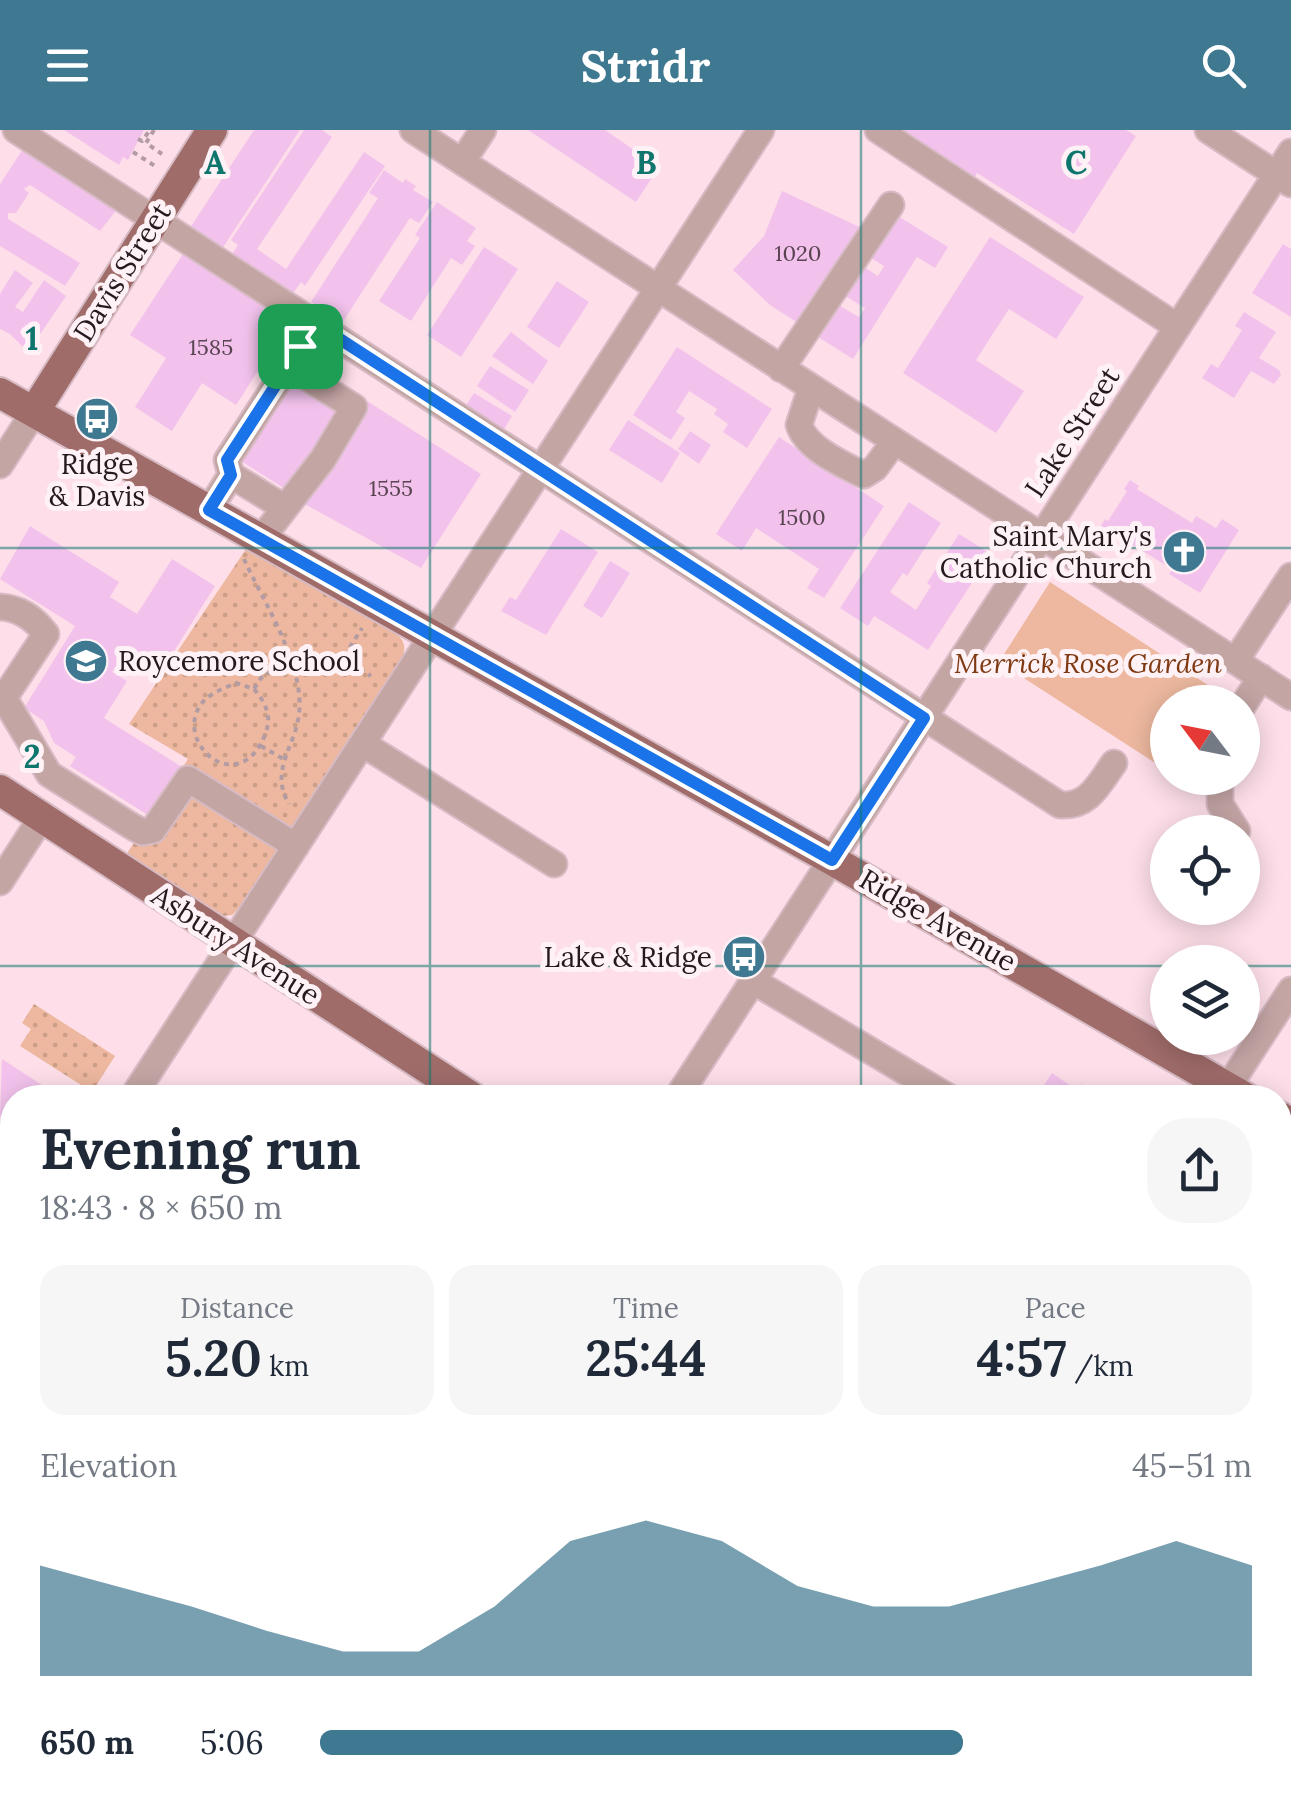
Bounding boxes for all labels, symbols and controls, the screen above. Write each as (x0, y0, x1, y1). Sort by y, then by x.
text: Stridr (581, 37, 710, 94)
icon: menu (40, 38, 95, 93)
icon: search (1196, 38, 1251, 93)
text: A (204, 142, 226, 183)
text: B (635, 142, 657, 183)
text: C (1065, 142, 1087, 183)
street label: Davis Street (65, 196, 179, 348)
house number: 1020 (775, 239, 822, 267)
pin (258, 304, 343, 389)
text: 1 (26, 318, 39, 359)
icon: arrive (273, 319, 328, 374)
house number: 1585 (189, 333, 233, 361)
street label: Lake Street (1017, 360, 1127, 504)
bus stop icon: Ridge & Davis (74, 396, 120, 442)
place label: Ridge & Davis (49, 446, 145, 514)
house number: 1555 (369, 474, 413, 502)
house number: 1500 (778, 503, 826, 531)
place label: Saint Mary's Catholic Church (940, 518, 1152, 586)
church icon: Saint Mary's Catholic Church (1161, 529, 1207, 575)
school or university icon: Roycemore School (63, 638, 109, 684)
place label: Roycemore School (118, 643, 360, 679)
park label: Merrick Rose Garden (954, 645, 1222, 681)
north arrow (1150, 685, 1260, 795)
map controls (1150, 685, 1260, 1055)
text: 2 (23, 736, 41, 777)
button: locate (1150, 815, 1260, 925)
street label: Ridge Avenue (853, 861, 1023, 979)
street label: Asbury Avenue (144, 877, 327, 1013)
bus stop icon: Lake & Ridge (721, 934, 767, 980)
place label: Lake & Ridge (544, 939, 712, 975)
button: layers (1150, 945, 1260, 1055)
text: Evening run (40, 1114, 361, 1184)
button: share (1147, 1118, 1252, 1223)
text: 18:43 · 8 × 650 m (40, 1187, 282, 1228)
text: Distance (180, 1290, 294, 1326)
text: Time (613, 1290, 679, 1326)
text: Pace (1024, 1290, 1086, 1326)
text: 5.20 (165, 1326, 262, 1390)
text: 25:44 (585, 1326, 707, 1390)
text: 4:57 (976, 1326, 1067, 1390)
text: km (262, 1348, 309, 1384)
text: /km (1067, 1348, 1134, 1384)
text: Elevation (40, 1445, 177, 1486)
text: 45–51 m (1132, 1445, 1252, 1486)
text: 650 m (40, 1722, 134, 1763)
text: 5:06 (200, 1722, 264, 1763)

